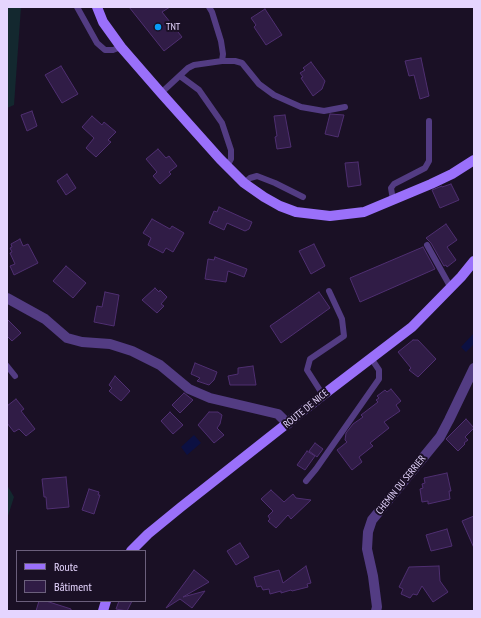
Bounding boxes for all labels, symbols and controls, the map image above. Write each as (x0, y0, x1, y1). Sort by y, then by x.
place label: TNT (166, 21, 180, 33)
marker: TNT (153, 22, 163, 32)
street label: ROUTE DE NICE (281, 387, 331, 431)
street label: CHEMIN DU SERRIER (373, 453, 429, 517)
legend (16, 550, 146, 602)
text: Route (54, 559, 78, 574)
text: Bâtiment (54, 579, 92, 594)

